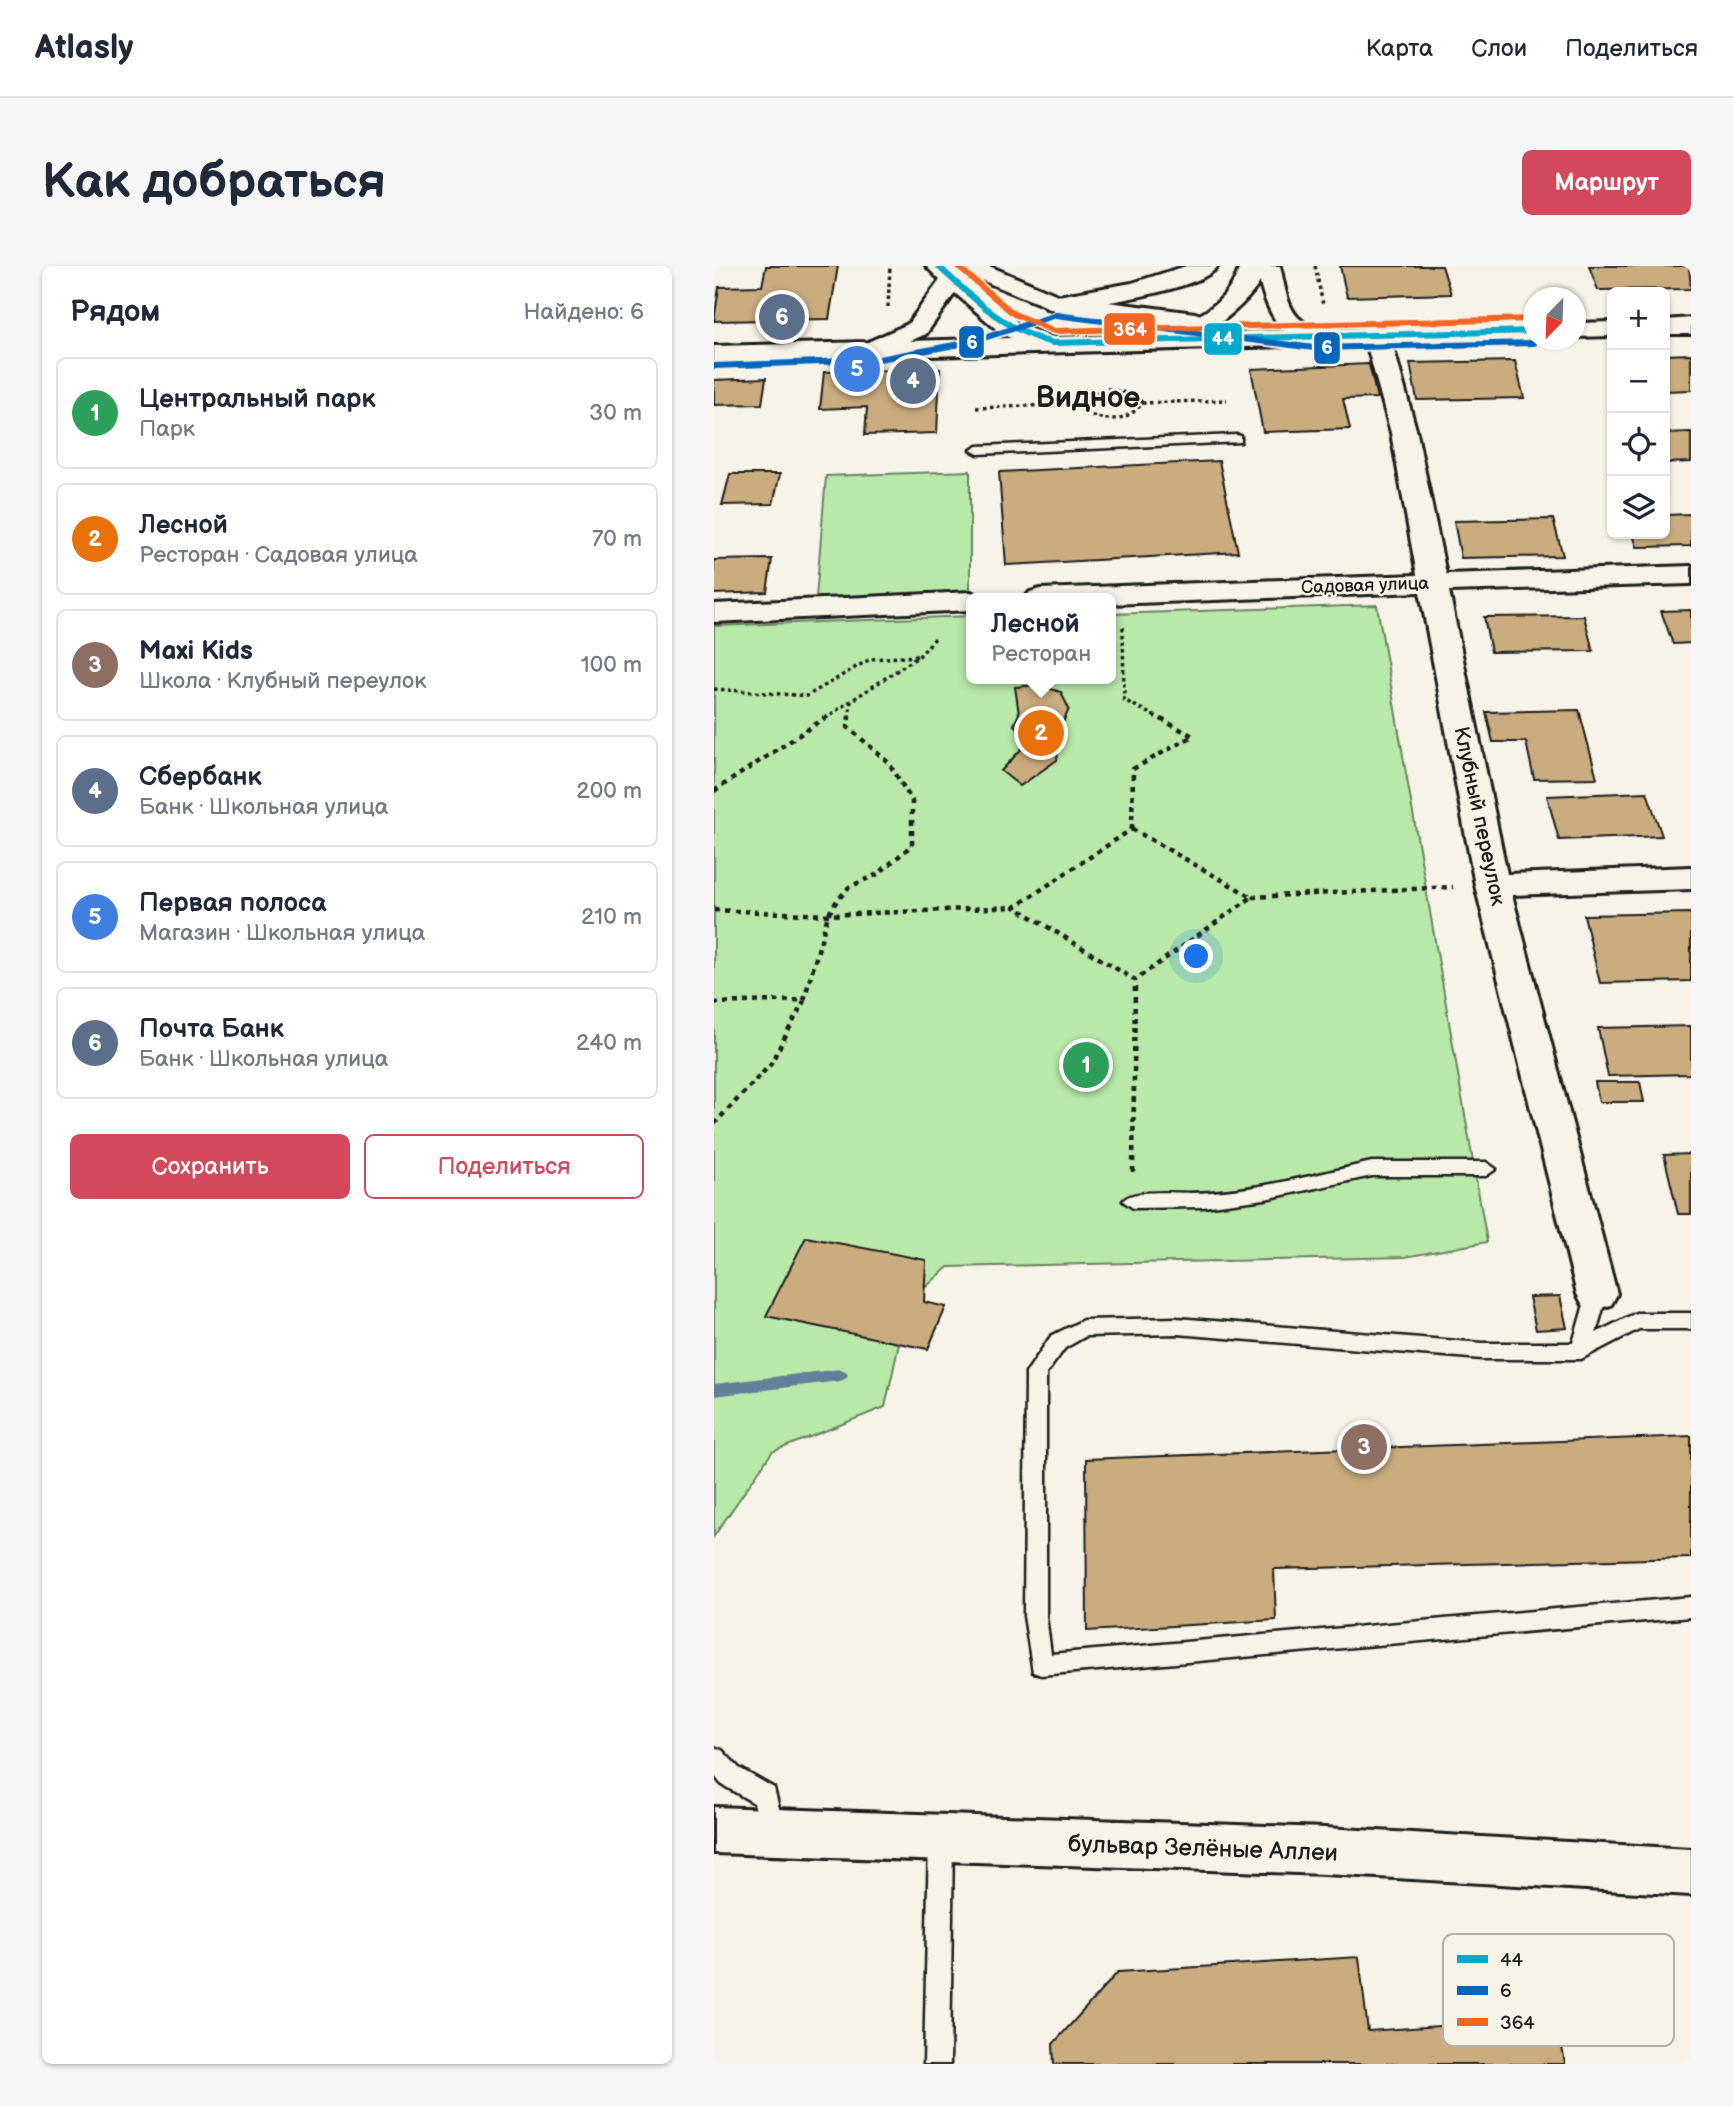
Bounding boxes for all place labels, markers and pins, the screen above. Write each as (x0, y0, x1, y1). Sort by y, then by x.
pin: 6 (759, 291, 805, 343)
pin: 5 (834, 343, 880, 395)
pin: 4 (890, 355, 936, 407)
pin: 2 (1018, 707, 1064, 759)
pin: 1 (1063, 1039, 1109, 1091)
pin: 3 (1341, 1421, 1387, 1473)

